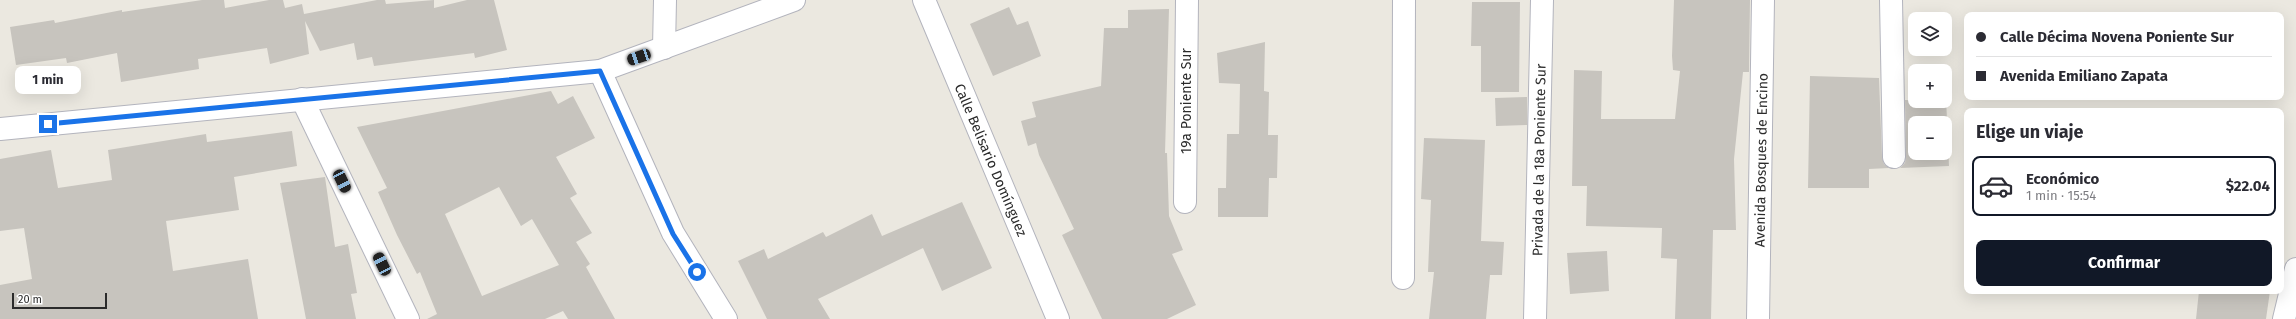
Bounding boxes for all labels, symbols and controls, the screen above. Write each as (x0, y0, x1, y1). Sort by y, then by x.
map controls (1908, 12, 1952, 160)
button: layers (1908, 12, 1952, 56)
text: Calle Décima Novena Poniente Sur (2000, 28, 2234, 46)
car (626, 47, 652, 67)
street label: 19a Poniente Sur (1178, 47, 1195, 154)
street label: Privada de la 18a Poniente Sur (1529, 63, 1550, 256)
button: + (1908, 64, 1952, 108)
callout: 1 min (15, 66, 81, 94)
text: Avenida Emiliano Zapata (2000, 67, 2168, 85)
text: 1 min (32, 72, 64, 87)
street label: Avenida Bosques de Encino (1751, 73, 1772, 247)
street label: Calle Belisario Domínguez (951, 81, 1030, 239)
route end (39, 115, 57, 133)
button: − (1908, 116, 1952, 160)
text: Elige un viaje (1976, 121, 2083, 143)
car (331, 168, 353, 194)
icon: car (1978, 168, 2014, 204)
text: Económico (2026, 170, 2099, 188)
text: $22.04 (2226, 177, 2270, 195)
text: 1 min · 15:54 (2026, 188, 2096, 203)
button: Confirmar (1976, 240, 2272, 286)
car (371, 251, 393, 277)
route start (688, 263, 706, 281)
scale bar (12, 291, 107, 310)
text: 20 m (18, 293, 42, 306)

